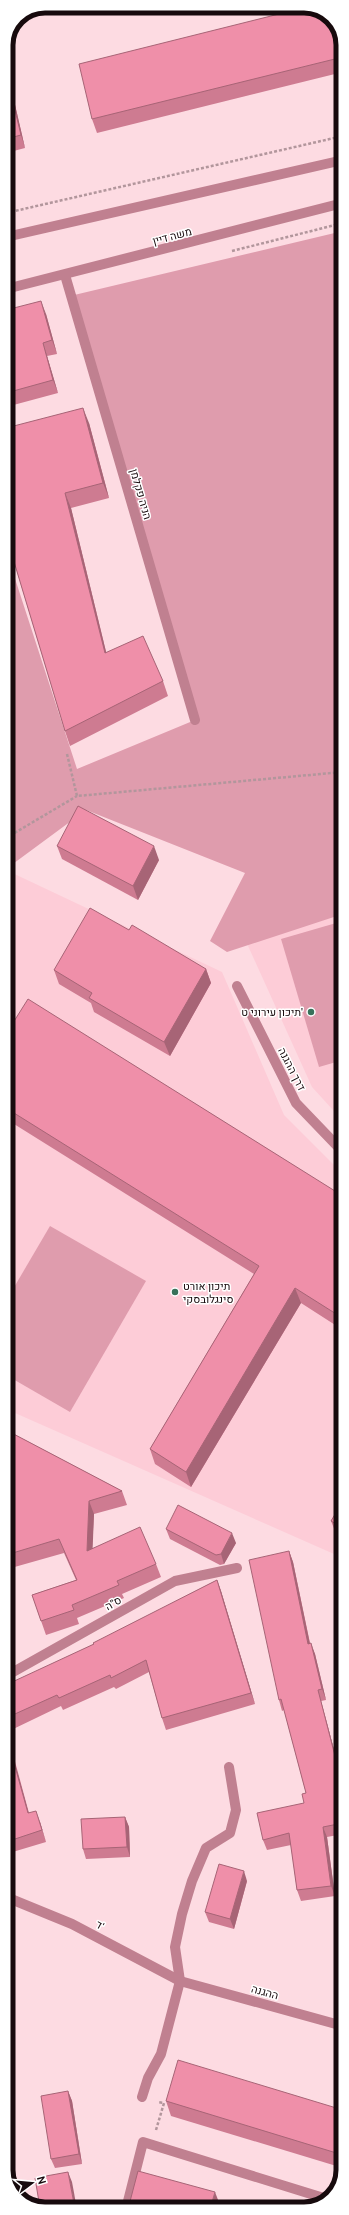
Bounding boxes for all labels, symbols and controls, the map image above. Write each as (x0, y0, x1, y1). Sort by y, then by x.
street label: משה דיין (151, 224, 193, 248)
street label: הניה פקלמן (127, 467, 155, 521)
place label: תיכון עירוני ט' (241, 1005, 303, 1019)
marker: תיכון עירוני ט' (306, 1007, 316, 1017)
street label: דרך ההגנה (275, 1045, 309, 1093)
place label: תיכון אורט סינגלובסקי (183, 1279, 233, 1306)
marker: תיכון אורט סינגלובסקי (170, 1287, 180, 1297)
street label: ס"ה (102, 1593, 124, 1613)
street label: ד' (93, 1917, 107, 1933)
street label: ההגנה (250, 1981, 280, 2003)
north arrow (12, 2163, 52, 2203)
text: N (34, 2175, 49, 2186)

